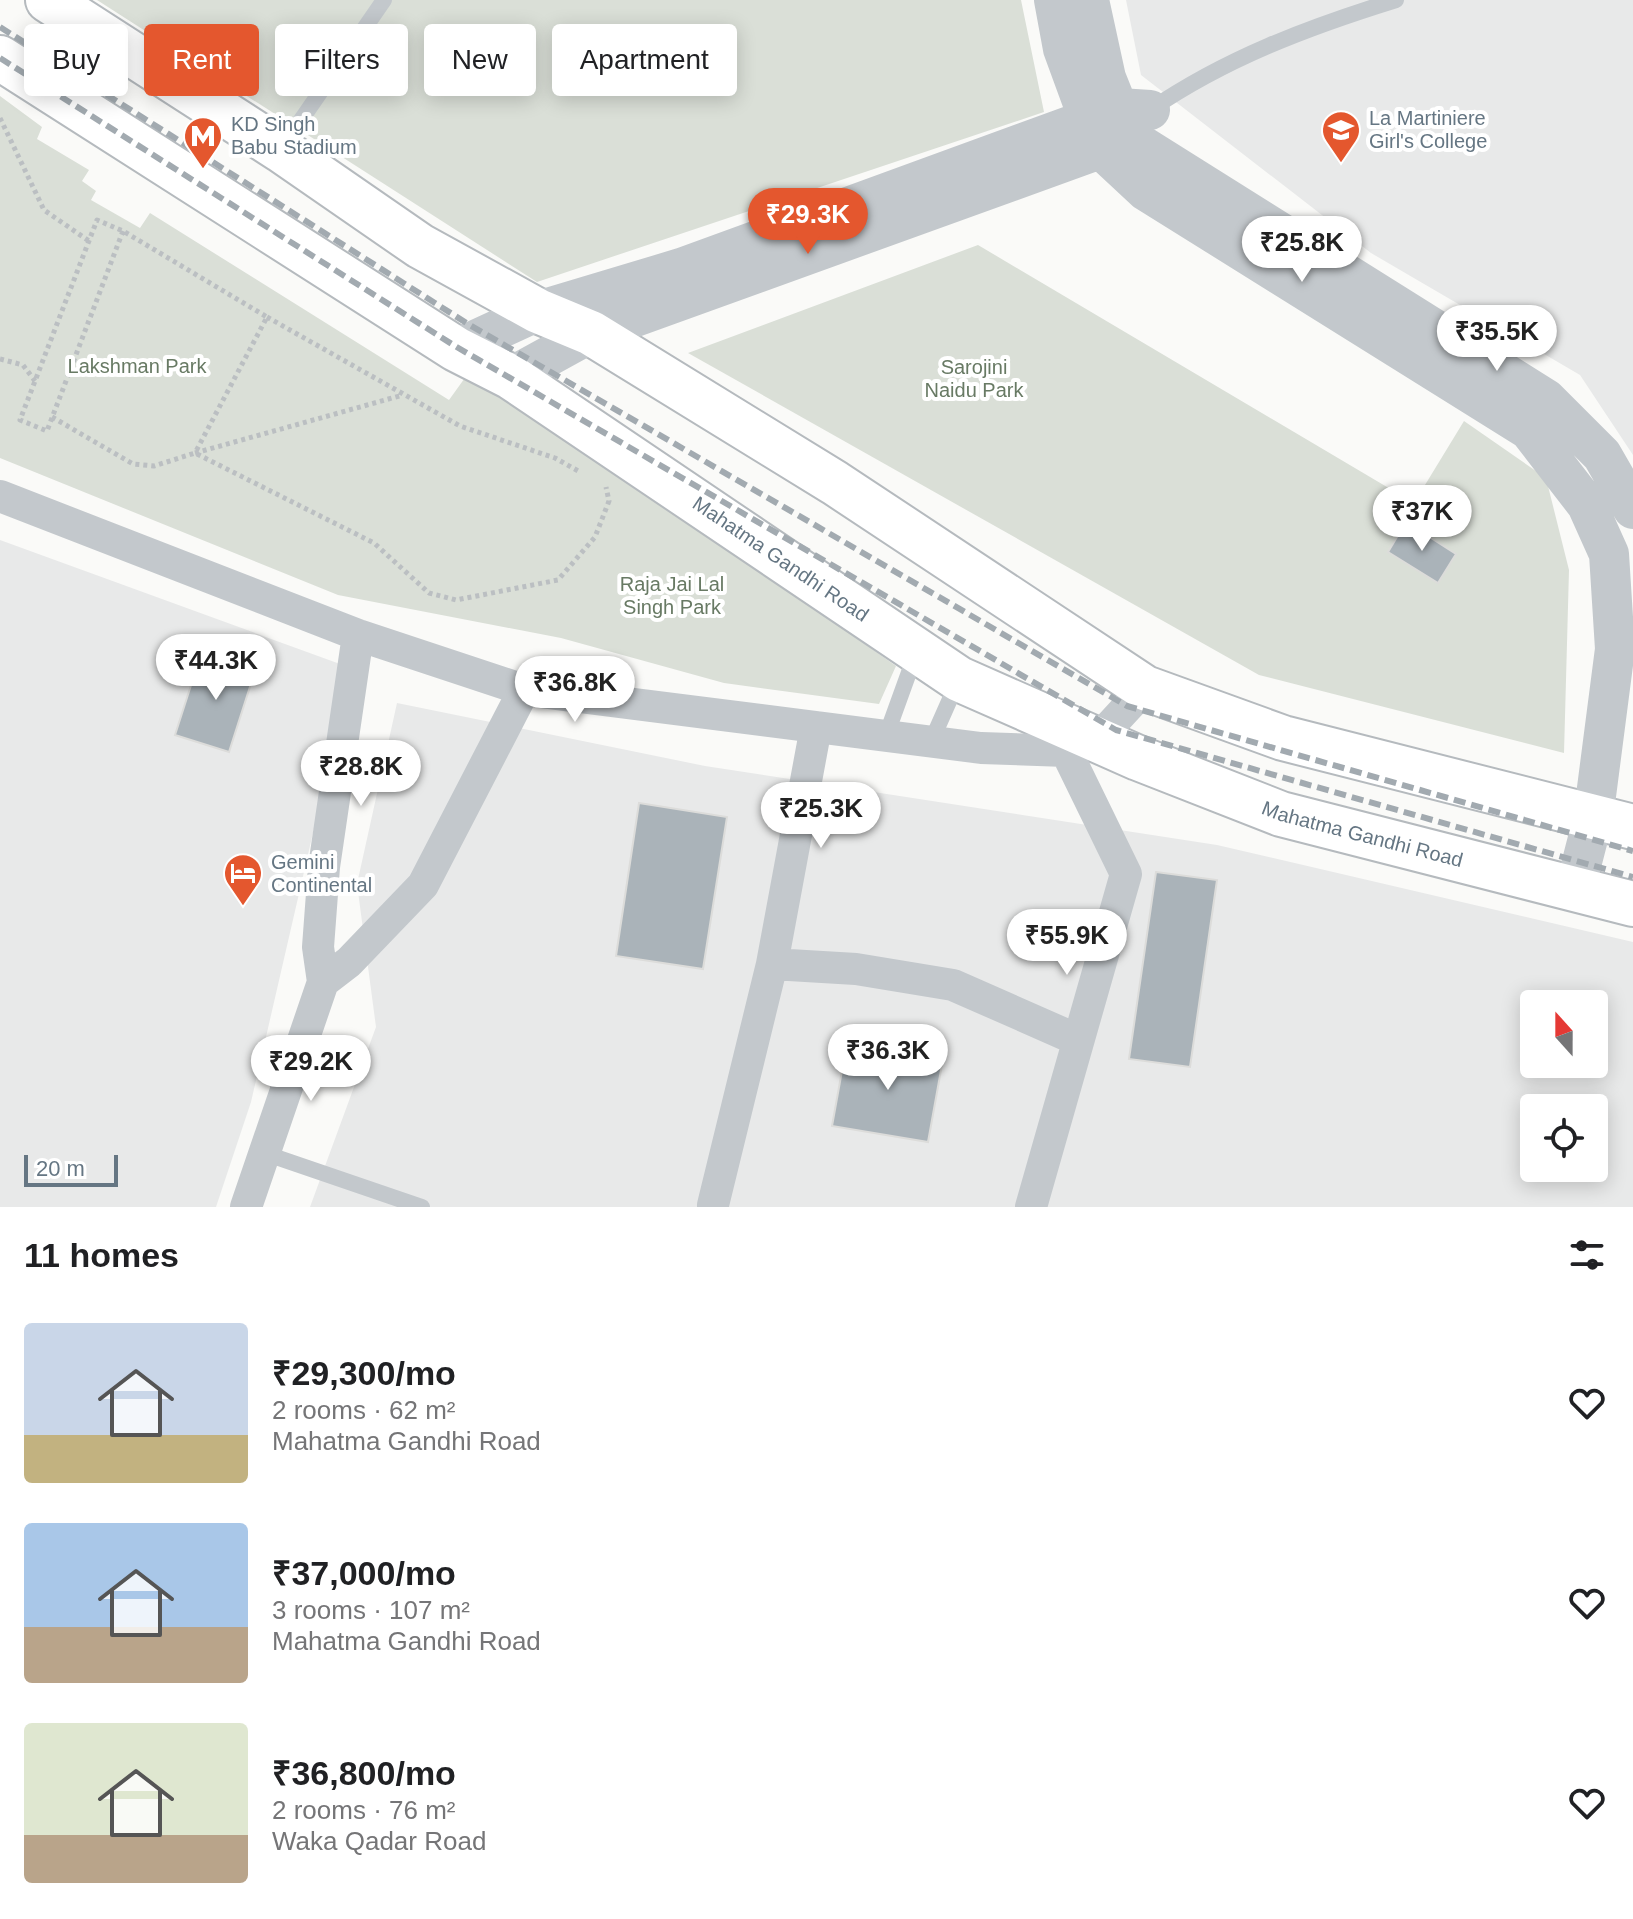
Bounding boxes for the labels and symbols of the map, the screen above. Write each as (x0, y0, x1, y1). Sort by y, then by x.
place label: La Martiniere Girl's College (1369, 107, 1487, 152)
school or university icon: La Martiniere Girl's College (1320, 109, 1362, 164)
place label: KD Singh Babu Stadium (231, 113, 357, 158)
metro station icon: KD Singh Babu Stadium (182, 115, 224, 170)
pin: ₹29.3K (743, 188, 873, 256)
pin: ₹25.8K (1237, 216, 1367, 284)
pin: ₹35.5K (1432, 305, 1562, 373)
park label: Lakshman Park (68, 355, 207, 377)
park label: Sarojini Naidu Park (925, 356, 1024, 401)
pin: ₹37K (1375, 485, 1469, 553)
street label: Mahatma Gandhi Road (689, 492, 873, 626)
park label: Raja Jai Lal Singh Park (620, 573, 724, 618)
pin: ₹44.3K (151, 634, 281, 702)
pin: ₹36.8K (510, 656, 640, 724)
pin: ₹28.8K (296, 740, 426, 808)
pin: ₹25.3K (756, 782, 886, 850)
street label: Mahatma Gandhi Road (1259, 797, 1465, 871)
place label: Gemini Continental (271, 851, 372, 896)
hotel icon: Gemini Continental (222, 852, 264, 907)
pin: ₹55.9K (1002, 909, 1132, 977)
north arrow (1520, 990, 1608, 1078)
pin: ₹36.3K (823, 1024, 953, 1092)
pin: ₹29.2K (246, 1035, 376, 1103)
scale bar (24, 1151, 118, 1187)

